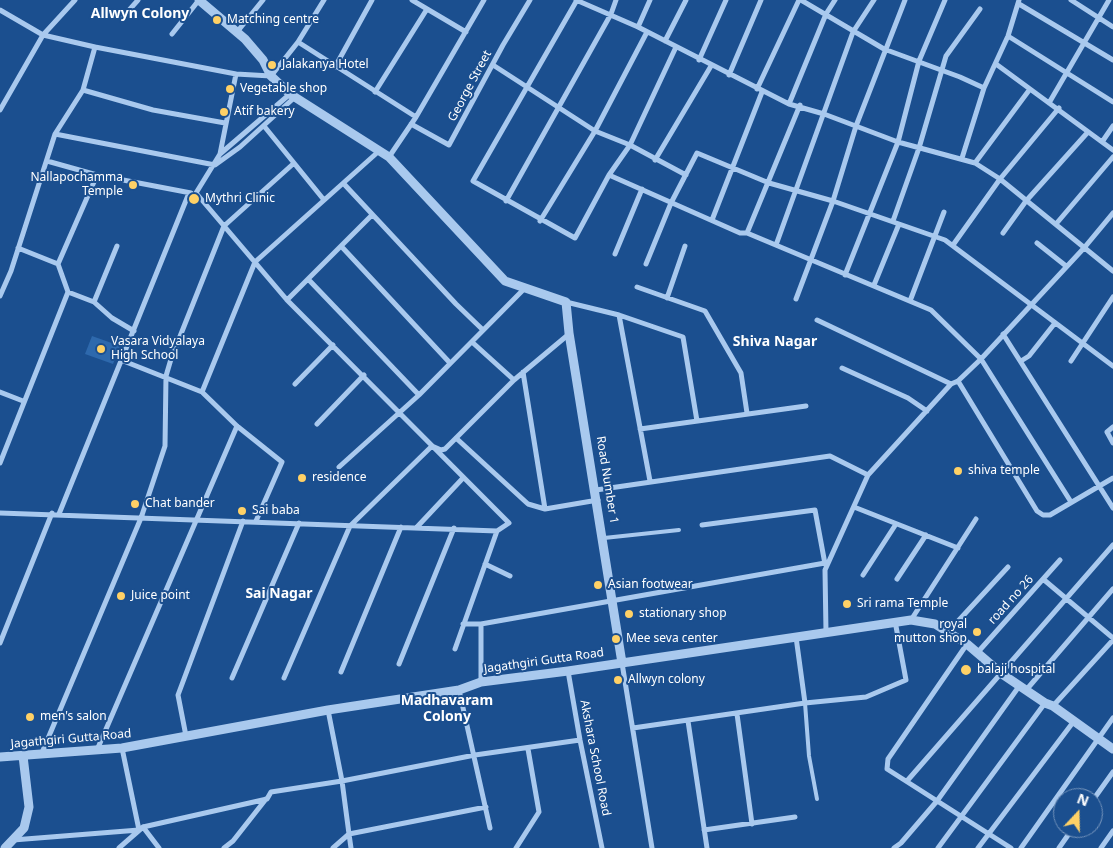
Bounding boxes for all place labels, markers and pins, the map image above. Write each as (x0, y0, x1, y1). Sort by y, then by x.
place label: Matching centre (227, 13, 319, 27)
marker: Matching centre (211, 14, 223, 26)
place label: Jalakanya Hotel (282, 58, 369, 72)
marker: Jalakanya Hotel (266, 59, 278, 71)
place label: Vegetable shop (240, 82, 327, 96)
marker: Vegetable shop (224, 83, 236, 95)
place label: Atif bakery (234, 105, 295, 119)
marker: Atif bakery (218, 106, 230, 118)
place label: Nallapochamma Temple (31, 171, 123, 199)
marker: Nallapochamma Temple (127, 179, 139, 191)
marker: Mythri Clinic (187, 192, 201, 206)
place label: Mythri Clinic (205, 192, 275, 206)
place label: Vasara Vidyalaya High School (111, 335, 205, 363)
marker: Vasara Vidyalaya High School (95, 343, 107, 355)
place label: shiva temple (968, 464, 1040, 478)
marker: shiva temple (952, 465, 964, 477)
place label: residence (312, 471, 366, 485)
marker: residence (296, 472, 308, 484)
place label: Chat bander (145, 497, 215, 511)
marker: Chat bander (129, 498, 141, 510)
place label: Sai baba (252, 504, 300, 518)
marker: Sai baba (236, 505, 248, 517)
place label: Asian footwear (608, 578, 693, 592)
marker: Asian footwear (592, 579, 604, 591)
place label: Juice point (131, 589, 190, 603)
marker: Juice point (115, 590, 127, 602)
place label: Sri rama Temple (857, 597, 948, 611)
marker: Sri rama Temple (841, 598, 853, 610)
place label: stationary shop (639, 607, 727, 621)
marker: stationary shop (623, 608, 635, 620)
place label: royal mutton shop (894, 618, 967, 646)
marker: royal mutton shop (971, 626, 983, 638)
place label: Mee seva center (626, 632, 718, 646)
marker: Mee seva center (610, 633, 622, 645)
marker: balaji hospital (959, 663, 973, 677)
place label: balaji hospital (977, 663, 1055, 677)
place label: Allwyn colony (628, 673, 705, 687)
marker: Allwyn colony (612, 674, 624, 686)
place label: men's salon (40, 710, 107, 724)
marker: men's salon (24, 711, 36, 723)

